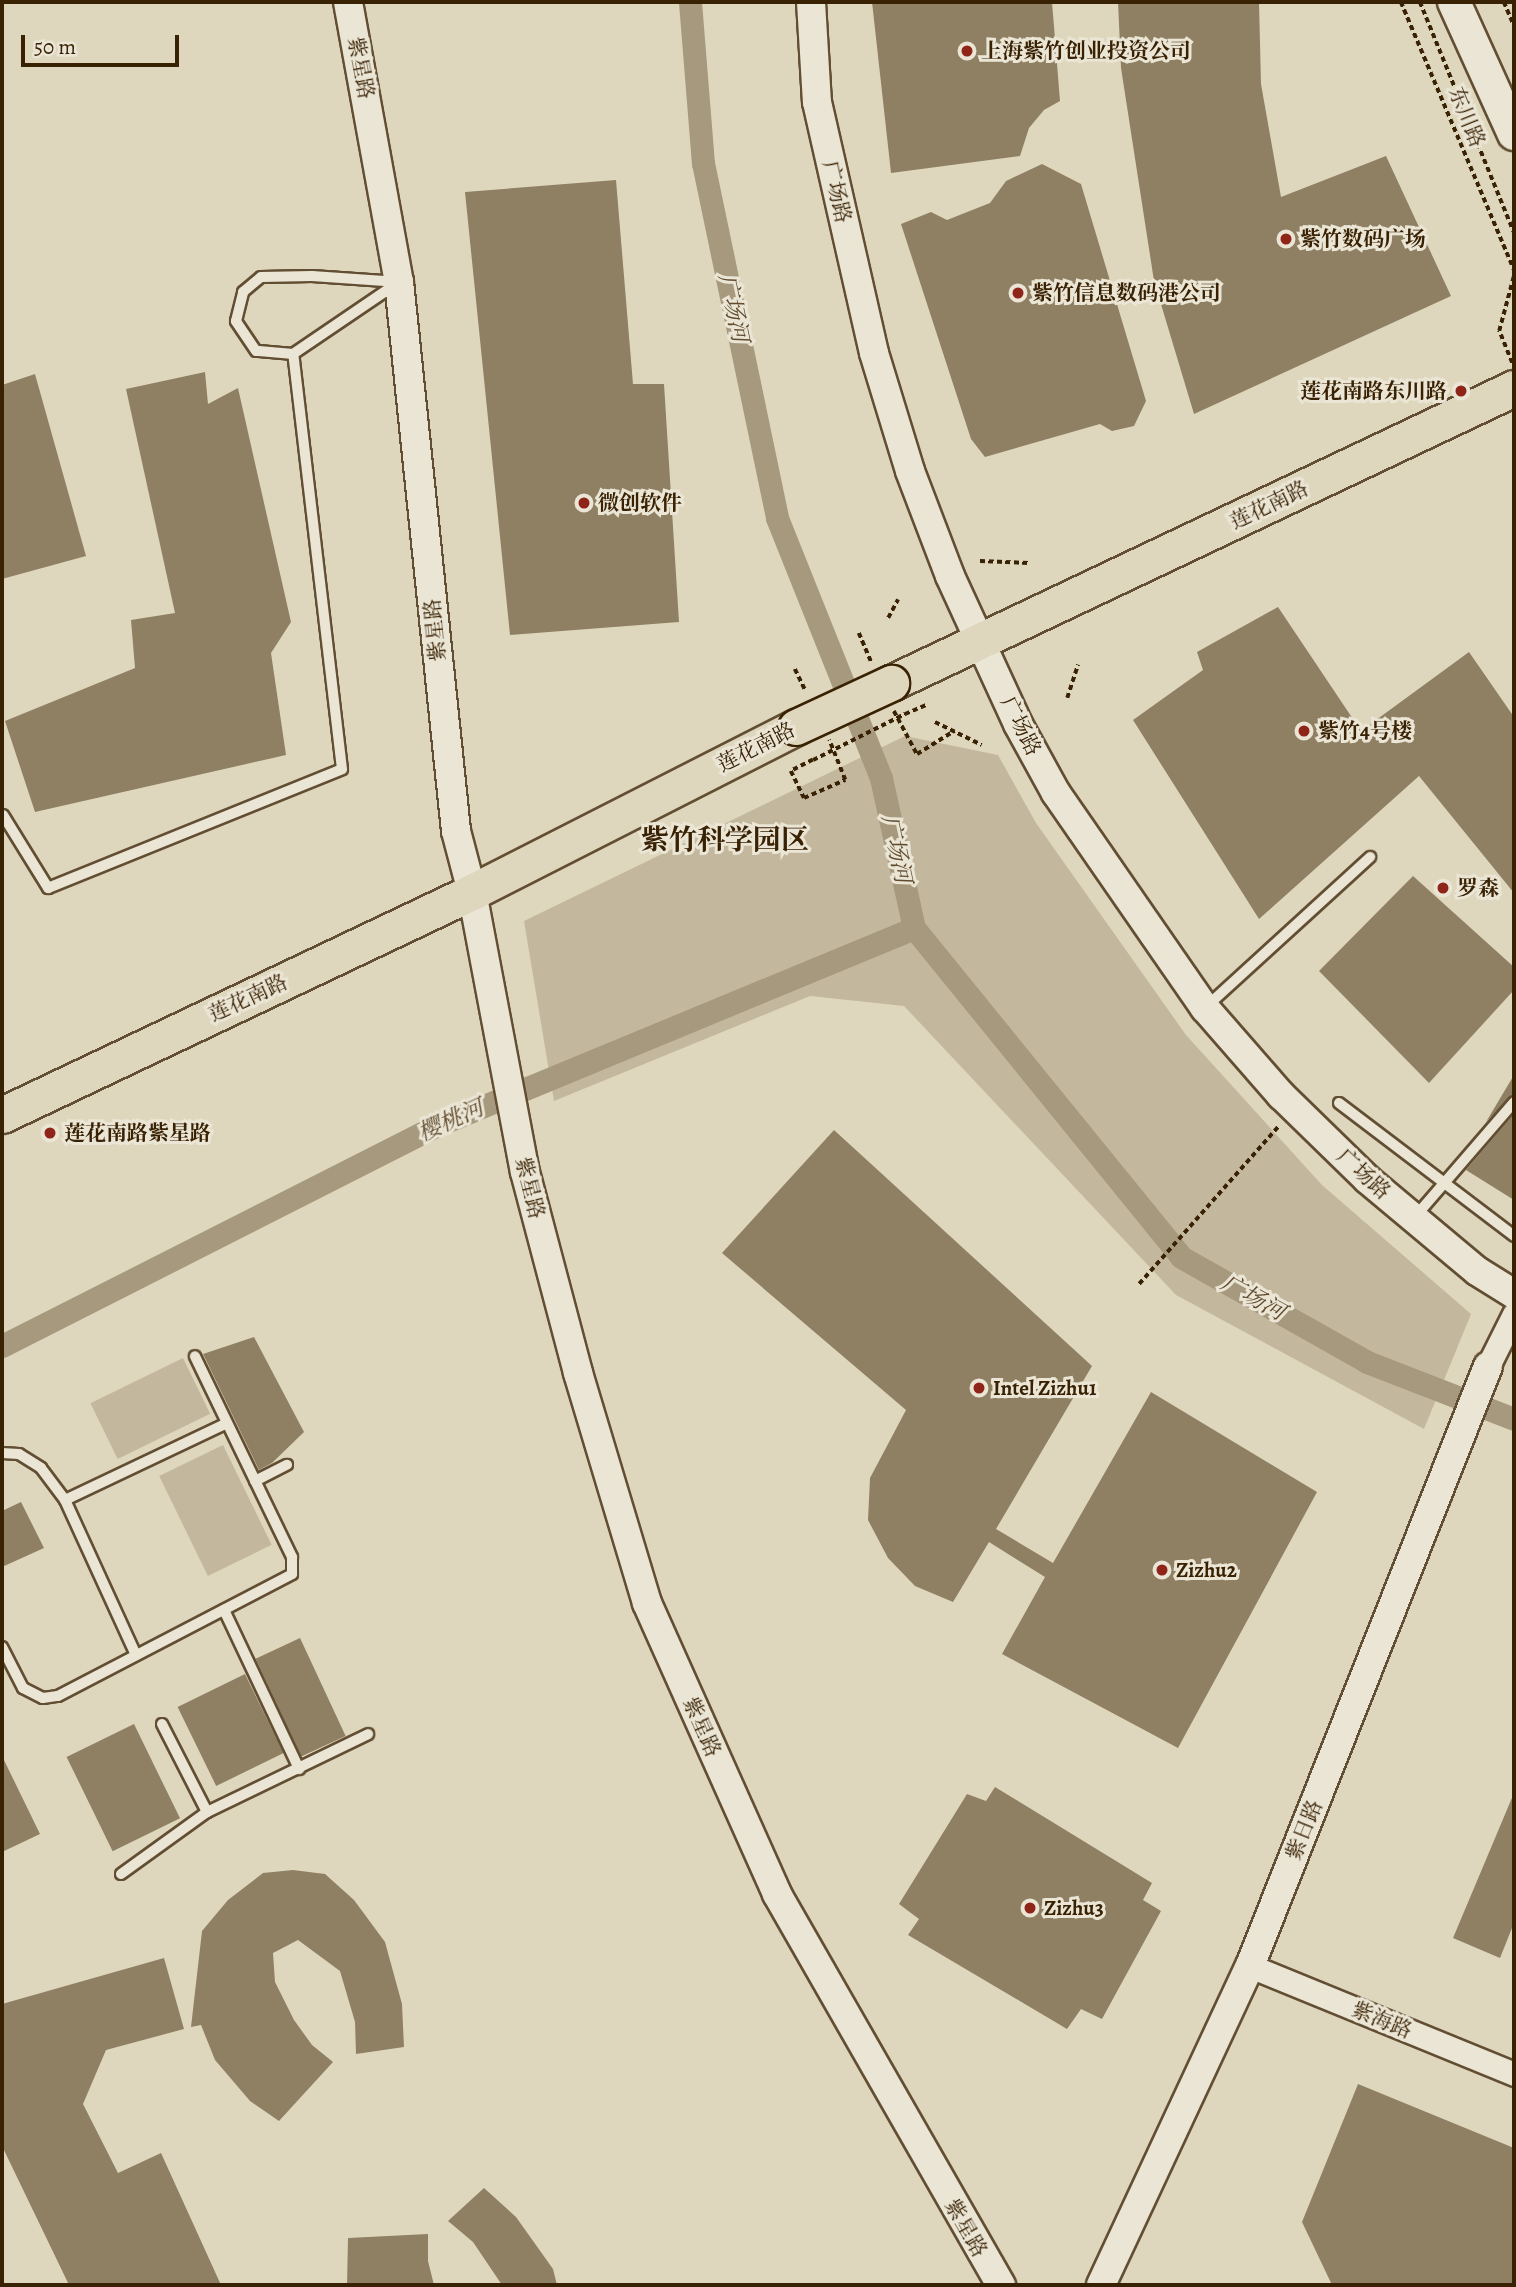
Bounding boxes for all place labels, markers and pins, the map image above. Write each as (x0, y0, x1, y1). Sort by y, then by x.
place label: 上海紫竹创业投资公司 (981, 38, 1191, 64)
marker: 上海紫竹创业投资公司 (959, 43, 975, 59)
place label: 紫竹数码广场 (1300, 226, 1426, 252)
marker: 紫竹数码广场 (1278, 231, 1294, 247)
place label: 紫竹信息数码港公司 (1032, 280, 1221, 306)
marker: 紫竹信息数码港公司 (1010, 285, 1026, 301)
place label: 莲花南路东川路 (1300, 378, 1447, 404)
marker: 莲花南路东川路 (1453, 383, 1469, 399)
place label: 微创软件 (598, 490, 682, 516)
marker: 微创软件 (576, 495, 592, 511)
place label: 紫竹4号楼 (1318, 718, 1412, 744)
marker: 紫竹4号楼 (1296, 723, 1312, 739)
place label: 罗森 (1457, 875, 1499, 901)
marker: 罗森 (1435, 880, 1451, 896)
place label: 莲花南路紫星路 (64, 1120, 211, 1146)
marker: 莲花南路紫星路 (42, 1125, 58, 1141)
place label: Intel Zizhu1 (993, 1375, 1096, 1401)
marker: Intel Zizhu1 (971, 1380, 987, 1396)
place label: Zizhu2 (1176, 1557, 1237, 1583)
marker: Zizhu2 (1154, 1562, 1170, 1578)
place label: Zizhu3 (1044, 1895, 1104, 1921)
marker: Zizhu3 (1022, 1900, 1038, 1916)

